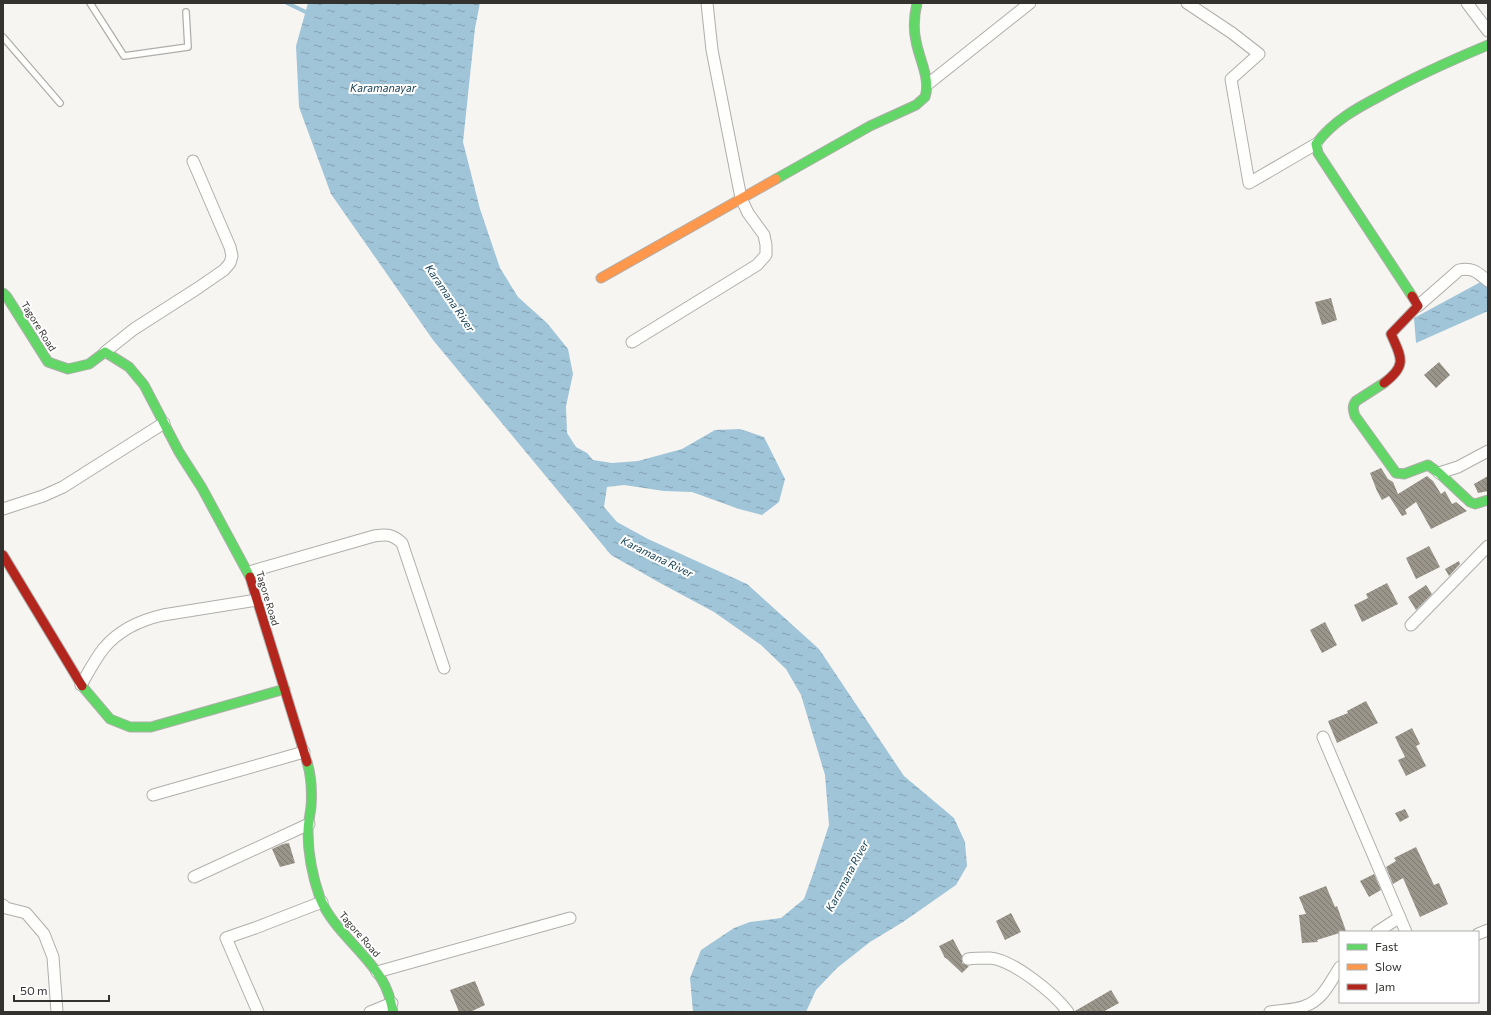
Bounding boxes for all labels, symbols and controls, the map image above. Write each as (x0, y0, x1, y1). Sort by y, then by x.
water label: Karamanayar (350, 81, 417, 94)
water label: Karamana River (423, 261, 478, 334)
street label: Tagore Road (19, 299, 59, 353)
water label: Karamana River (619, 533, 696, 580)
street label: Tagore Road (254, 569, 282, 627)
water label: Karamana River (822, 837, 871, 914)
street label: Tagore Road (337, 909, 383, 959)
legend (1339, 931, 1479, 1003)
text: Fast (1375, 939, 1398, 953)
text: Slow (1375, 959, 1402, 973)
scale bar (14, 977, 109, 1003)
text: Jam (1375, 979, 1395, 994)
text: 50 m (20, 983, 48, 997)

